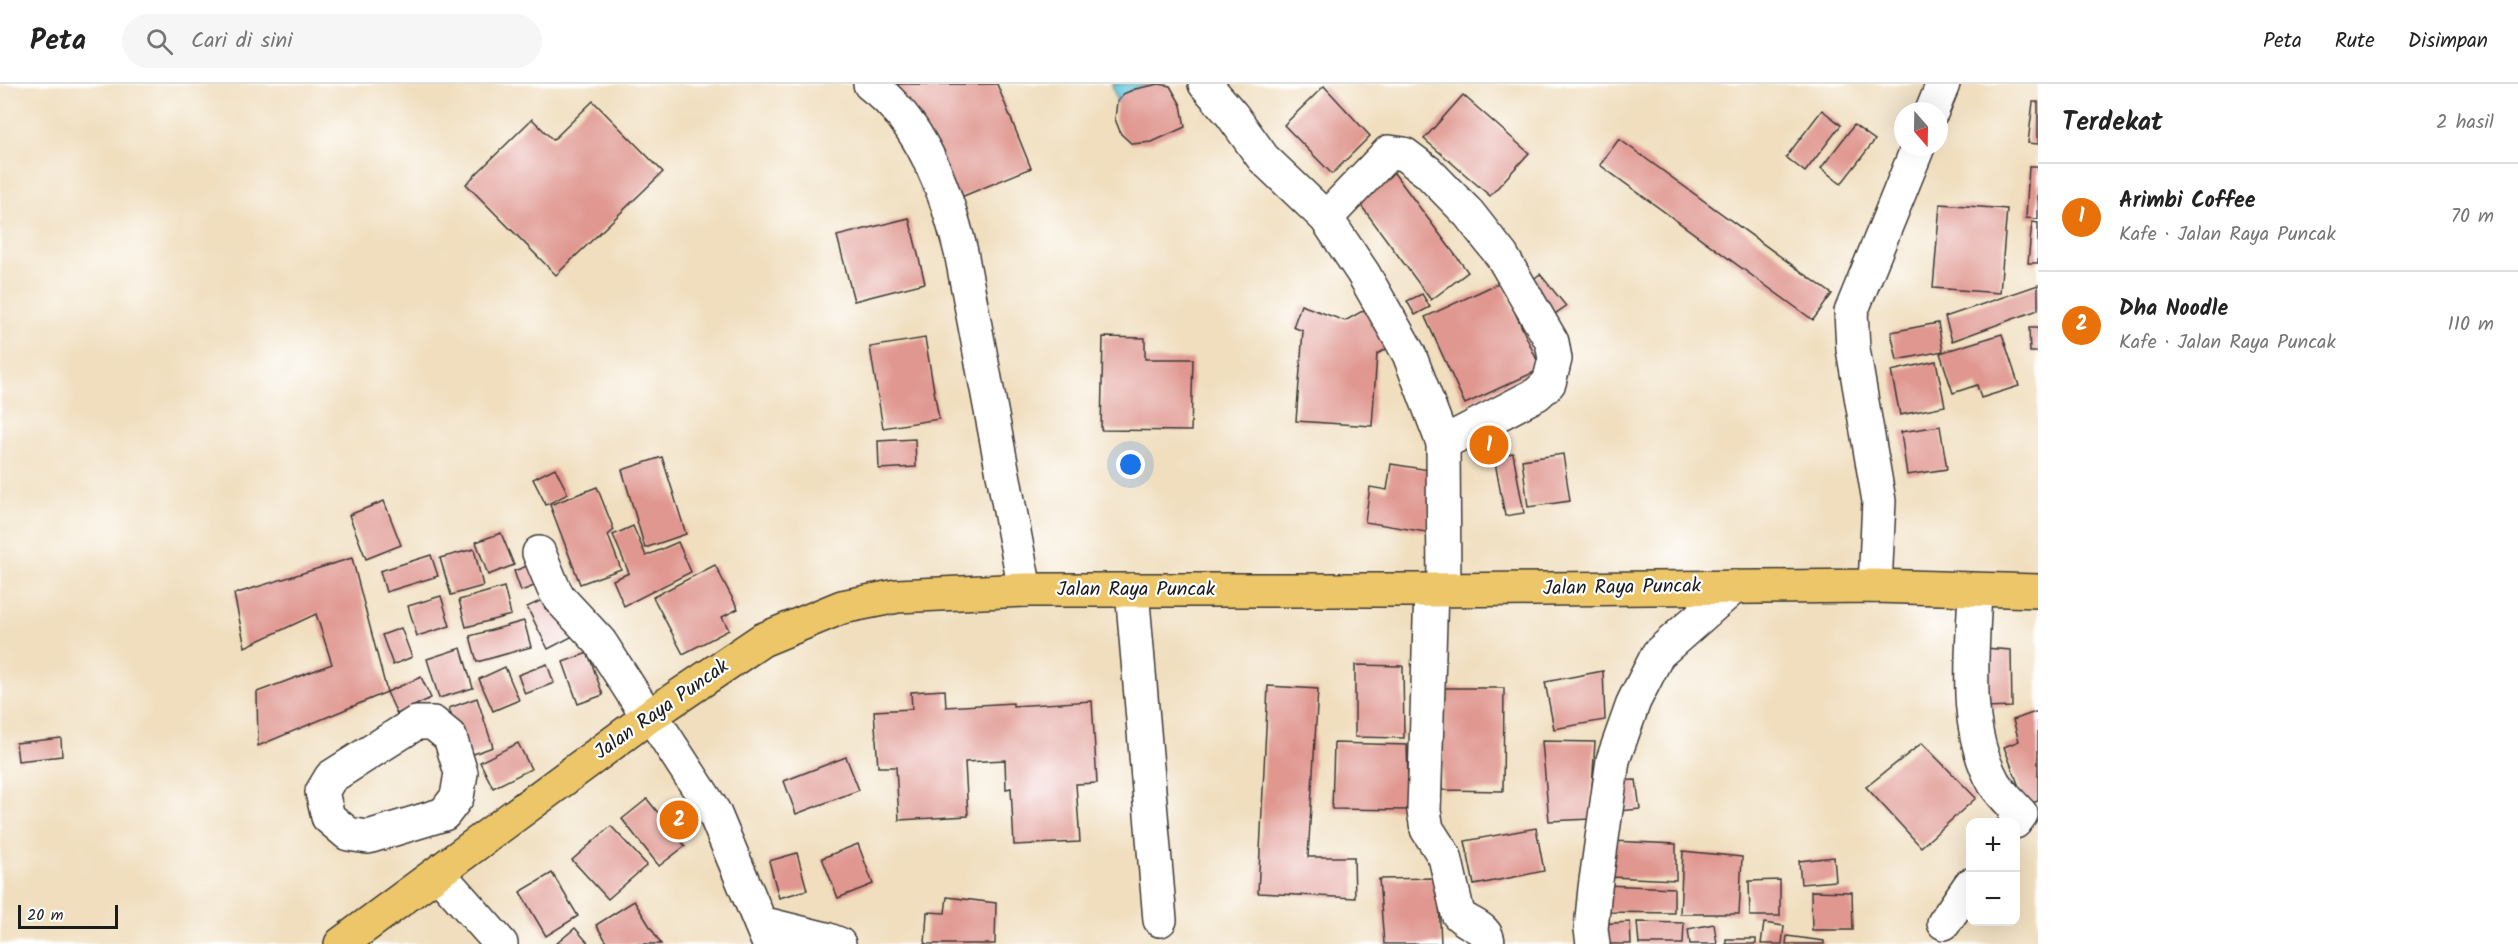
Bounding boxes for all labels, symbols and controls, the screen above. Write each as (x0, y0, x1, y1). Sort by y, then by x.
search box (122, 14, 542, 68)
text: Peta (30, 19, 86, 64)
text: Cari di sini (191, 24, 292, 59)
icon: search (143, 25, 176, 58)
text: Peta (2263, 25, 2302, 58)
text: Rute (2335, 25, 2375, 58)
text: Disimpan (2408, 25, 2488, 58)
north arrow (1894, 102, 1948, 156)
text: Terdekat (2062, 102, 2163, 144)
text: 2 hasil (2436, 107, 2494, 139)
text: Arimbi Coffee (2119, 184, 2255, 219)
text: 1 (2078, 201, 2085, 233)
text: 70 m (2451, 201, 2494, 233)
text: Kafe · Jalan Raya Puncak (2119, 219, 2336, 251)
text: Dha Noodle (2119, 292, 2228, 327)
text: 2 (2076, 309, 2087, 341)
text: 110 m (2448, 309, 2494, 341)
text: Kafe · Jalan Raya Puncak (2119, 327, 2336, 359)
pin: 1 (1470, 422, 1508, 468)
your location (1116, 450, 1145, 479)
street label: Jalan Raya Puncak (1543, 571, 1702, 605)
street label: Jalan Raya Puncak (1057, 574, 1216, 606)
street label: Jalan Raya Puncak (588, 651, 737, 769)
pin: 2 (660, 798, 698, 842)
map controls (1966, 818, 2020, 926)
button: + (1966, 818, 2020, 872)
button: − (1966, 872, 2020, 926)
scale bar (18, 902, 118, 930)
text: 20 m (27, 903, 63, 928)

